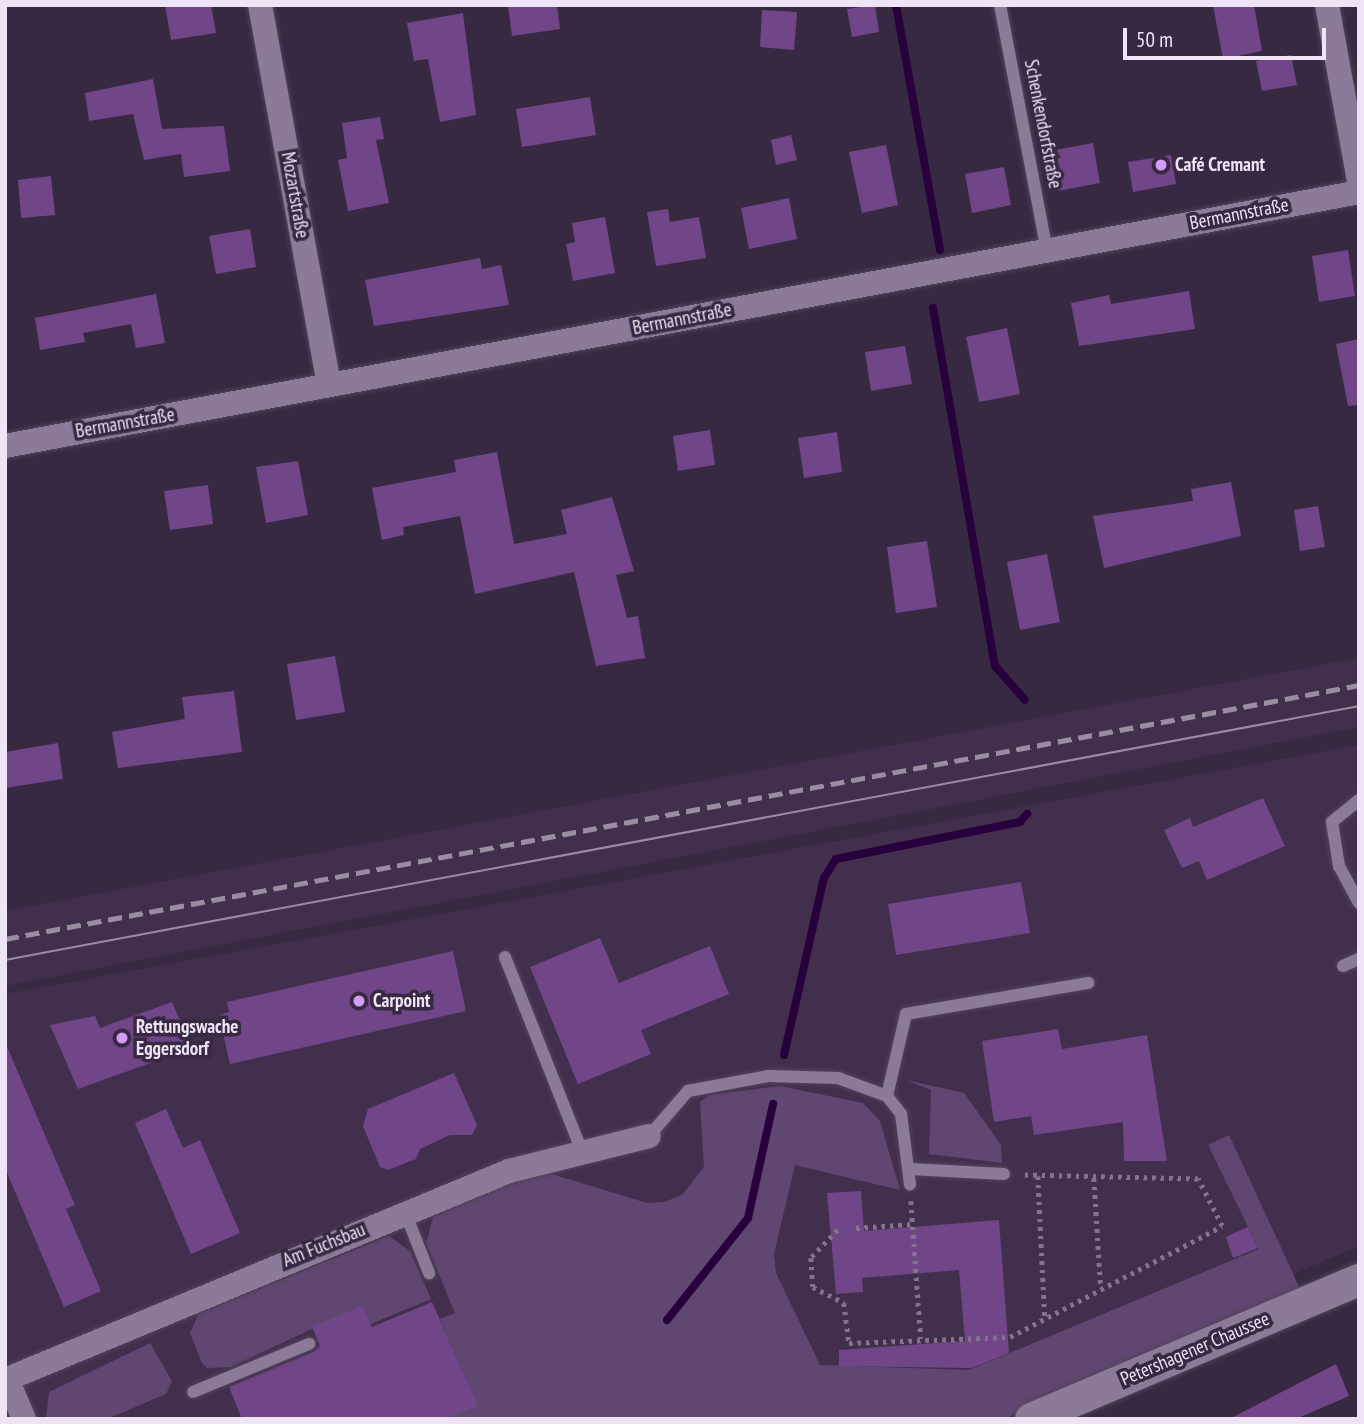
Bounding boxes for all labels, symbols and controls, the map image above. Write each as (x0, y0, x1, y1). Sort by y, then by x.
scale bar (1126, 14, 1329, 58)
text: 50 m (1136, 26, 1173, 53)
street label: Schenkendorfstraße (1019, 58, 1067, 190)
street label: Mozartstraße (276, 150, 314, 240)
place label: Café Cremant (1175, 154, 1265, 176)
marker: Café Cremant (1153, 157, 1169, 173)
street label: Bermannstraße (1188, 193, 1290, 235)
street label: Bermannstraße (631, 298, 733, 340)
street label: Bermannstraße (74, 403, 176, 443)
place label: Carpoint (373, 990, 430, 1012)
marker: Carpoint (351, 993, 367, 1009)
place label: Rettungswache Eggersdorf (136, 1016, 238, 1060)
marker: Rettungswache Eggersdorf (114, 1030, 130, 1046)
street label: Am Fuchsbau (279, 1218, 369, 1272)
street label: Petershagener Chaussee (1117, 1307, 1273, 1391)

